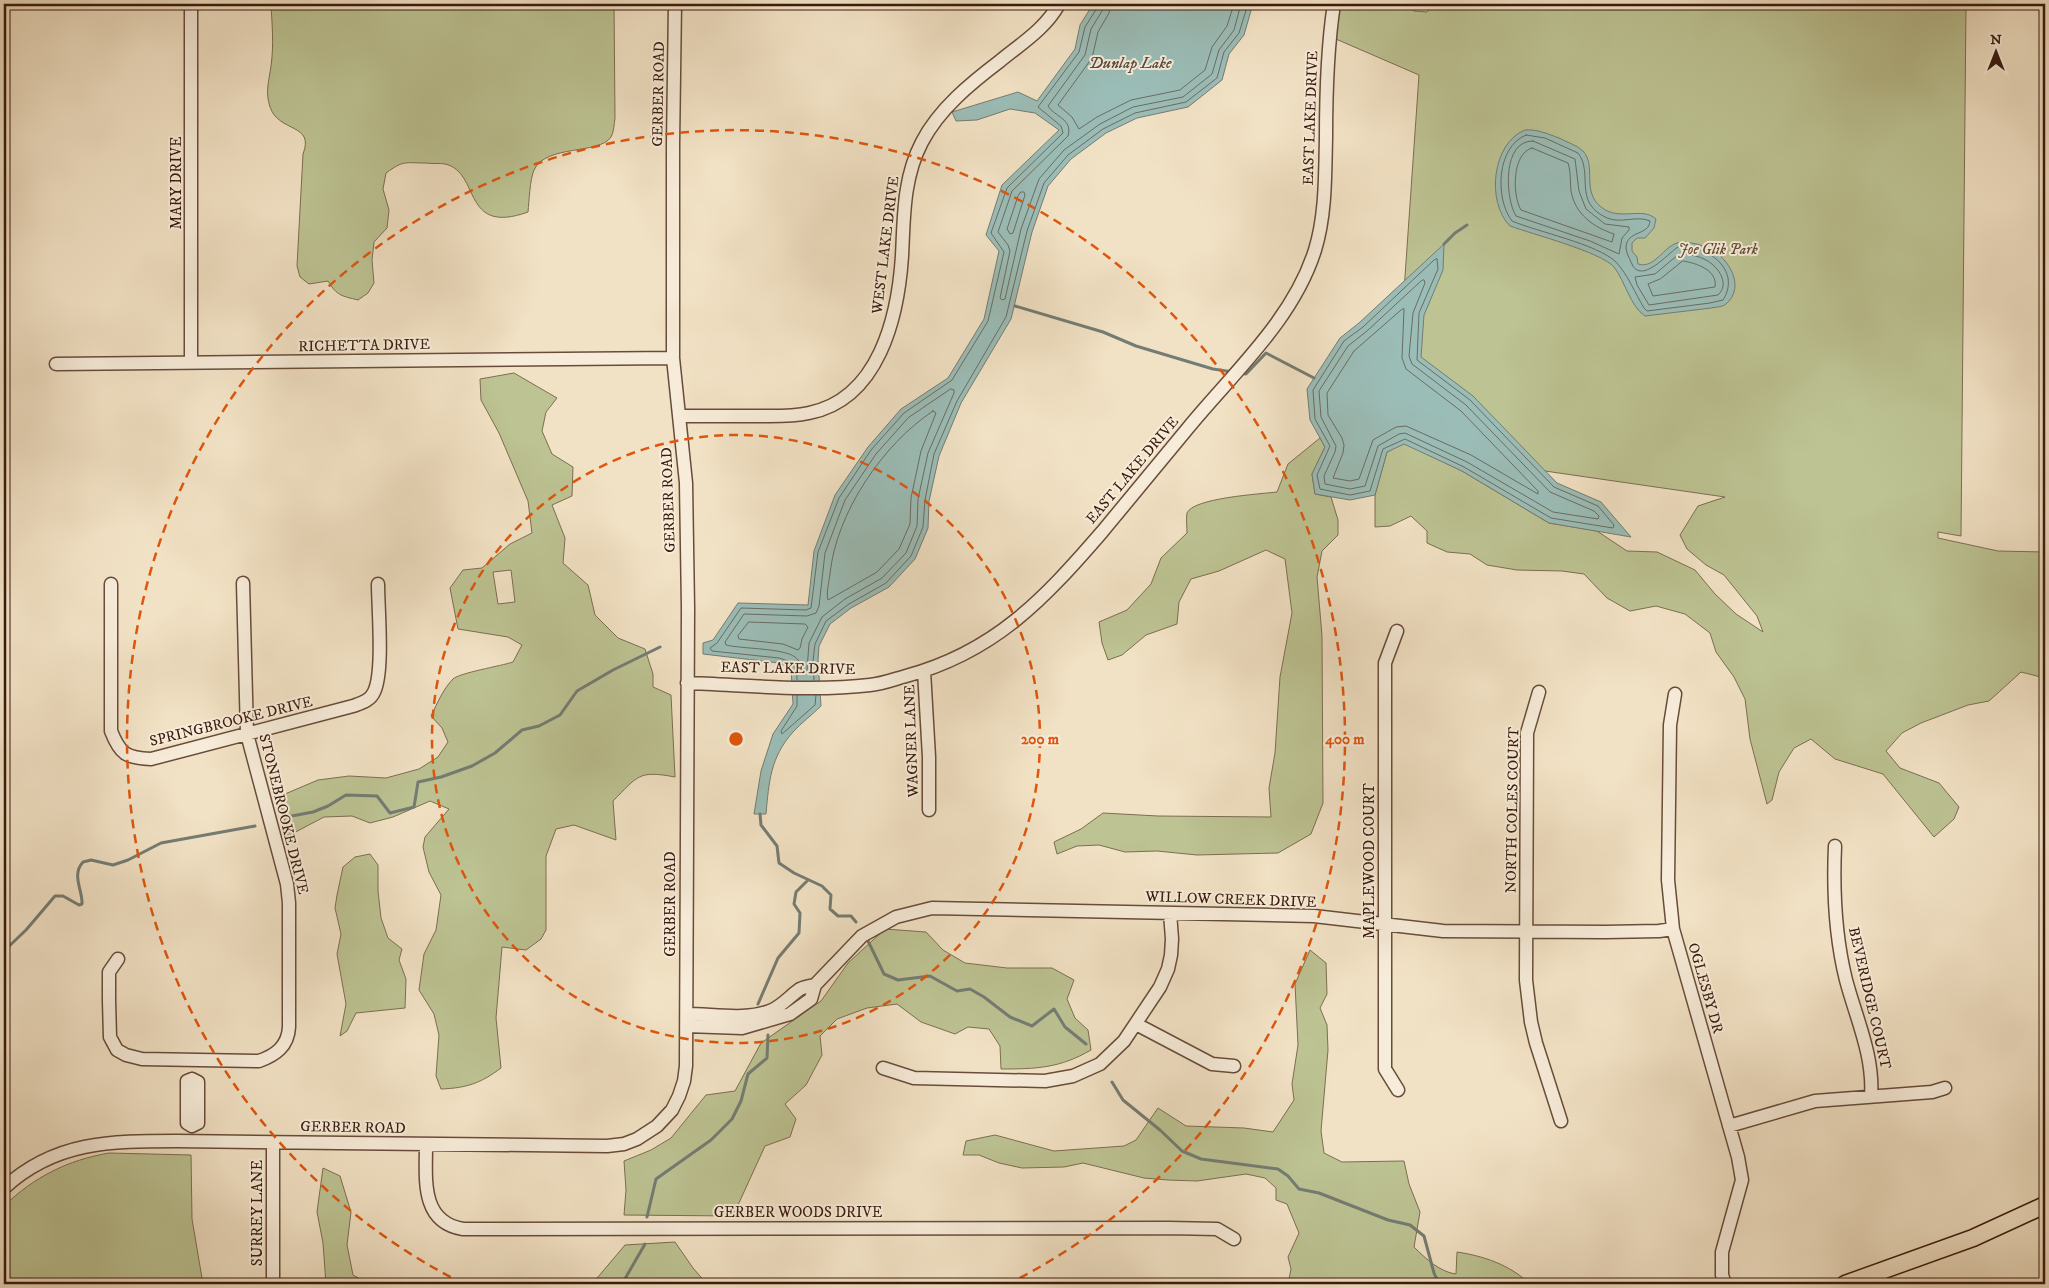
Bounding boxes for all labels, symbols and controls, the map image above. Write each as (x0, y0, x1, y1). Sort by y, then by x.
north arrow (1972, 28, 2022, 78)
text: N (1990, 31, 2002, 49)
street label: GERBER ROAD (648, 41, 669, 147)
street label: EAST LAKE DRIVE (1299, 50, 1322, 186)
water label: Dunlap Lake (1089, 53, 1172, 73)
street label: MARY DRIVE (167, 136, 186, 230)
street label: WEST LAKE DRIVE (867, 175, 903, 316)
park label: Joe Glik Park (1678, 240, 1759, 259)
street label: RICHETTA DRIVE (298, 335, 430, 356)
street label: EAST LAKE DRIVE (1082, 412, 1183, 528)
street label: GERBER ROAD (657, 447, 680, 553)
street label: EAST LAKE DRIVE (720, 658, 856, 679)
street label: WAGNER LANE (900, 684, 923, 799)
street label: SPRINGBROOKE DRIVE (148, 692, 315, 751)
street label: NORTH COLES COURT (1502, 726, 1523, 893)
centre of rings (727, 730, 745, 748)
text: 200 m (1021, 730, 1060, 749)
text: 400 m (1324, 730, 1365, 749)
street label: STONEBROOKE DRIVE (254, 732, 313, 897)
street label: MAPLEWOOD COURT (1360, 782, 1379, 939)
street label: GERBER ROAD (661, 851, 680, 957)
street label: WILLOW CREEK DRIVE (1144, 887, 1317, 912)
street label: BEVERIDGE COURT (1844, 925, 1895, 1072)
street label: OGLESBY DR (1684, 941, 1728, 1036)
street label: GERBER ROAD (300, 1117, 406, 1138)
street label: SURREY LANE (248, 1160, 267, 1266)
street label: GERBER WOODS DRIVE (714, 1203, 883, 1222)

